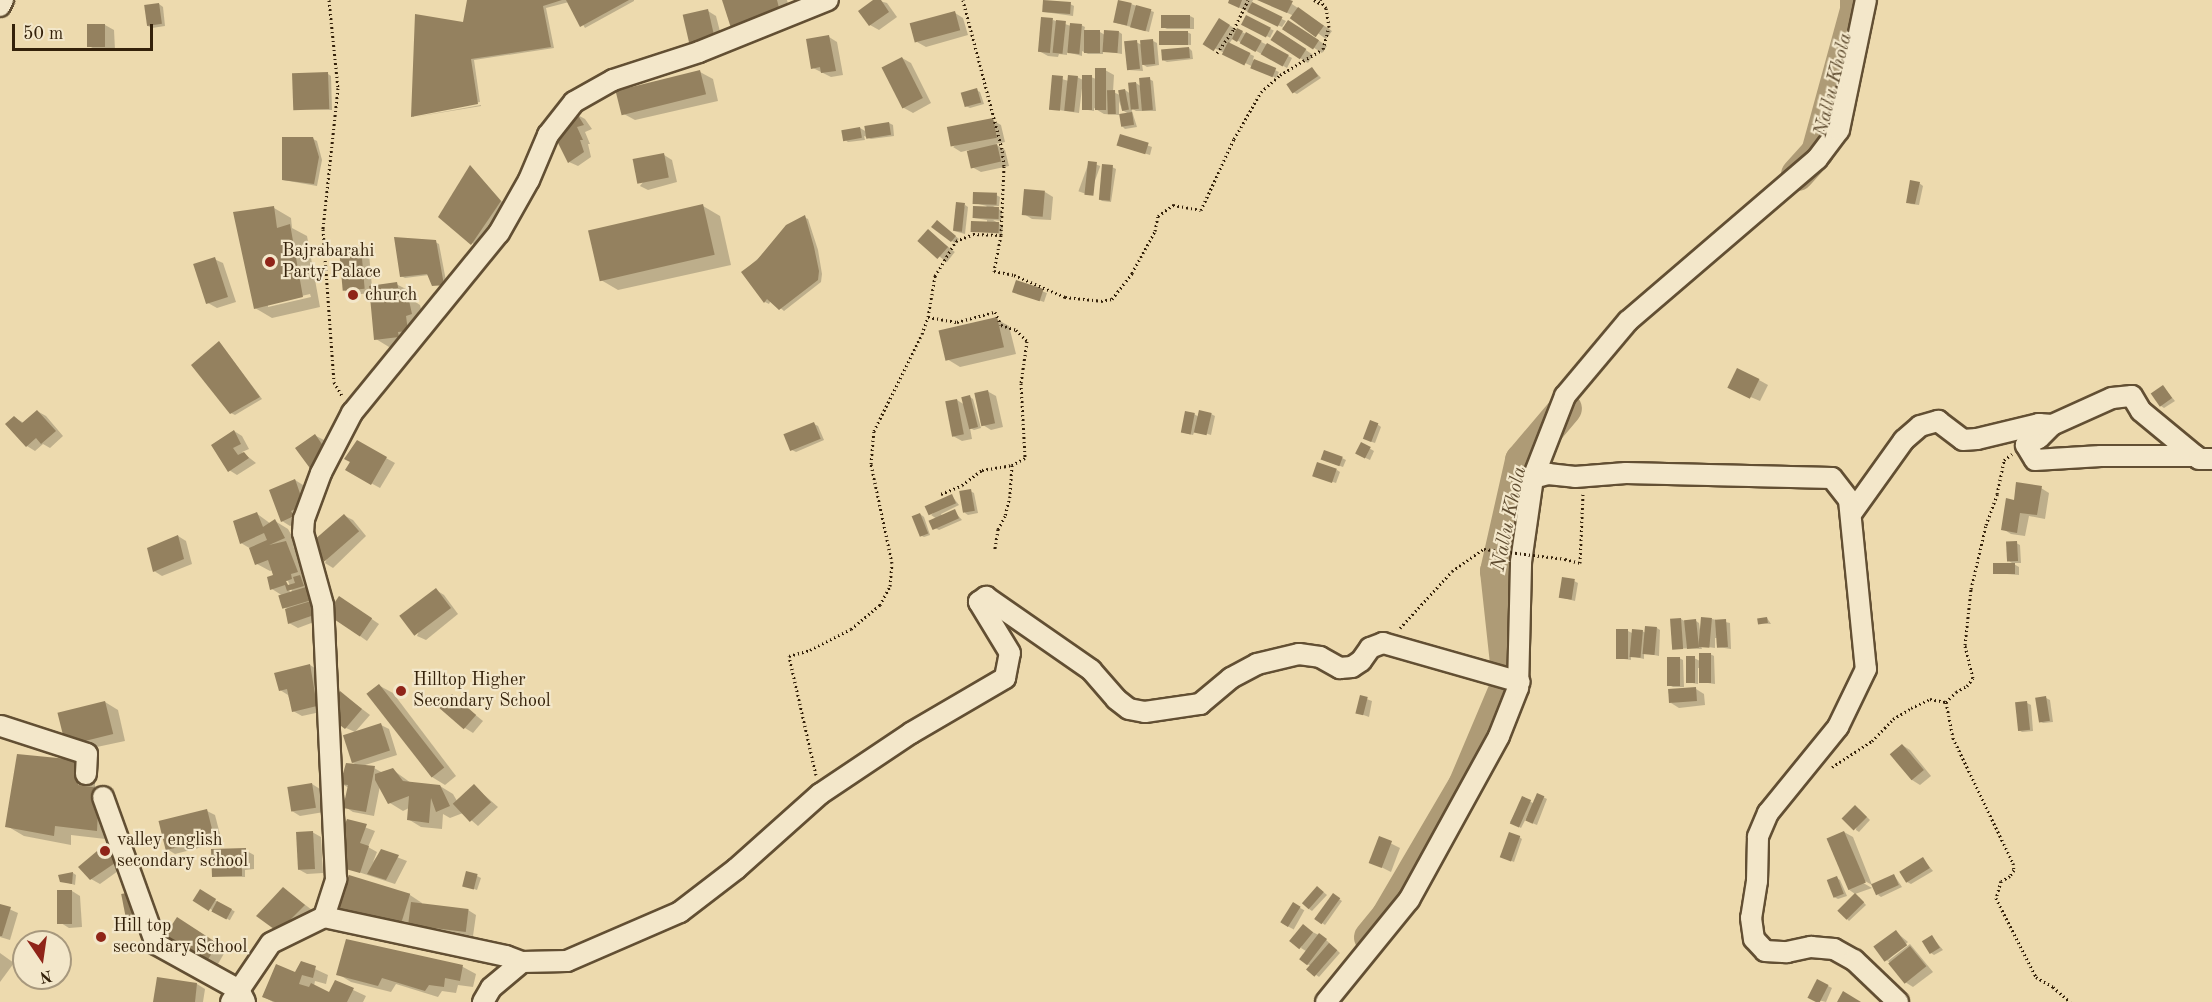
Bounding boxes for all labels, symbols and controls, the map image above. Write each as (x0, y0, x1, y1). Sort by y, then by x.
scale bar (15, 12, 156, 50)
text: 50 m (23, 25, 63, 43)
water label: Nallu Khola (1810, 31, 1858, 139)
place label: Bajrabarahi Party Palace (282, 241, 381, 284)
marker: Bajrabarahi Party Palace (263, 255, 277, 269)
place label: church (365, 284, 417, 306)
marker: church (346, 288, 360, 302)
water label: Nallu Khola (1487, 465, 1533, 573)
place label: Hilltop Higher Secondary School (413, 670, 551, 712)
marker: Hilltop Higher Secondary School (394, 684, 408, 698)
place label: valley english secondary school (117, 830, 248, 872)
marker: valley english secondary school (98, 844, 112, 858)
place label: Hill top secondary School (113, 916, 247, 958)
north arrow (12, 930, 72, 990)
marker: Hill top secondary School (94, 930, 108, 944)
text: N (38, 966, 53, 985)

